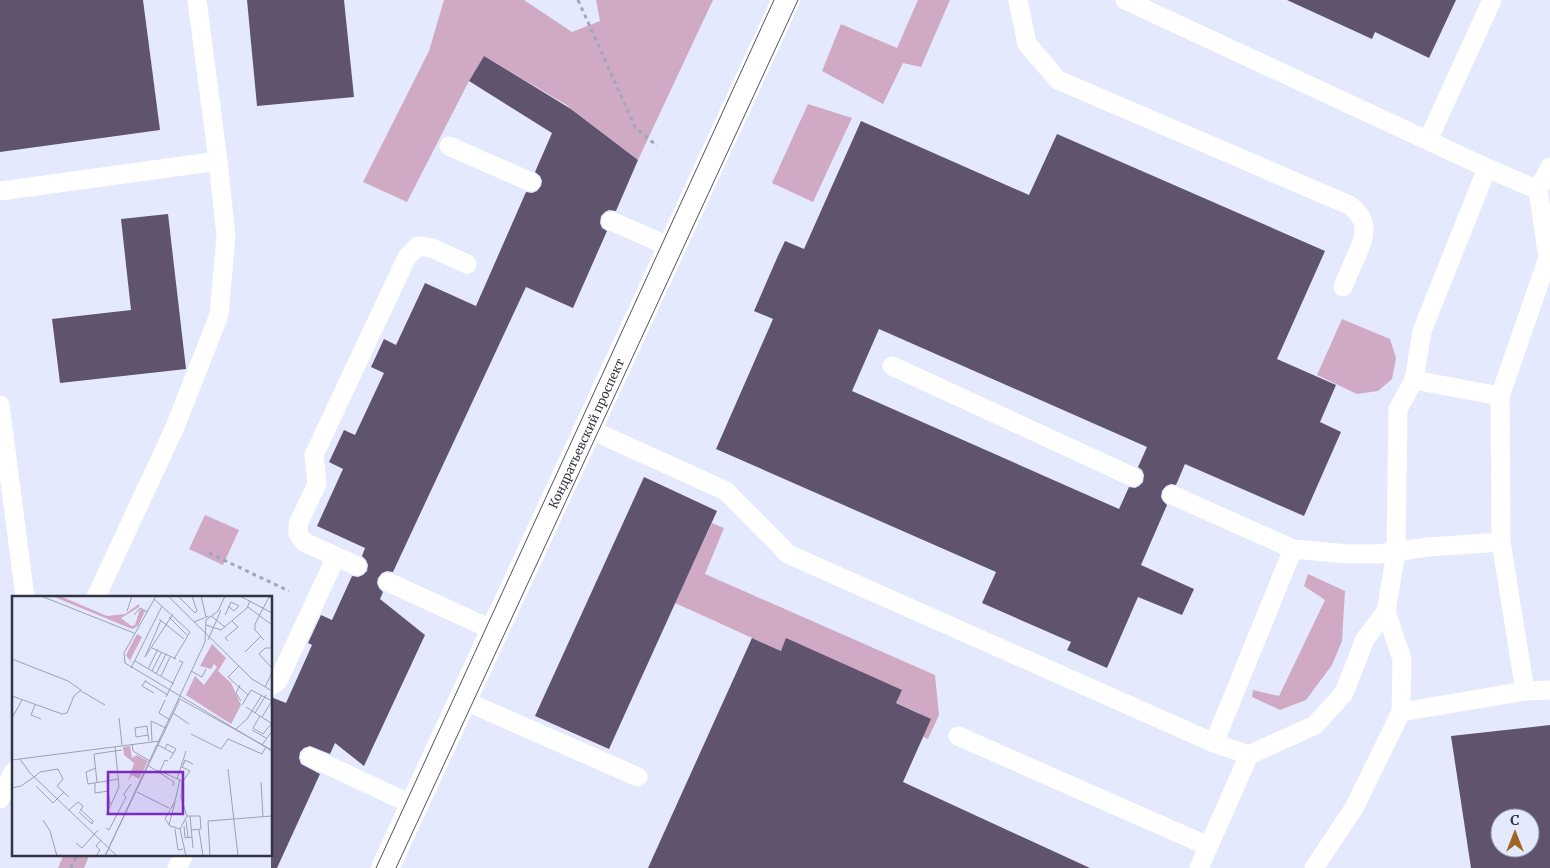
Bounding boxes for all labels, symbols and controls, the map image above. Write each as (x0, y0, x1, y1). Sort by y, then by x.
street label: Кондратьевский проспект (545, 356, 627, 510)
inset map (12, 596, 272, 856)
north arrow (1490, 808, 1540, 858)
text: С (1510, 811, 1520, 829)

